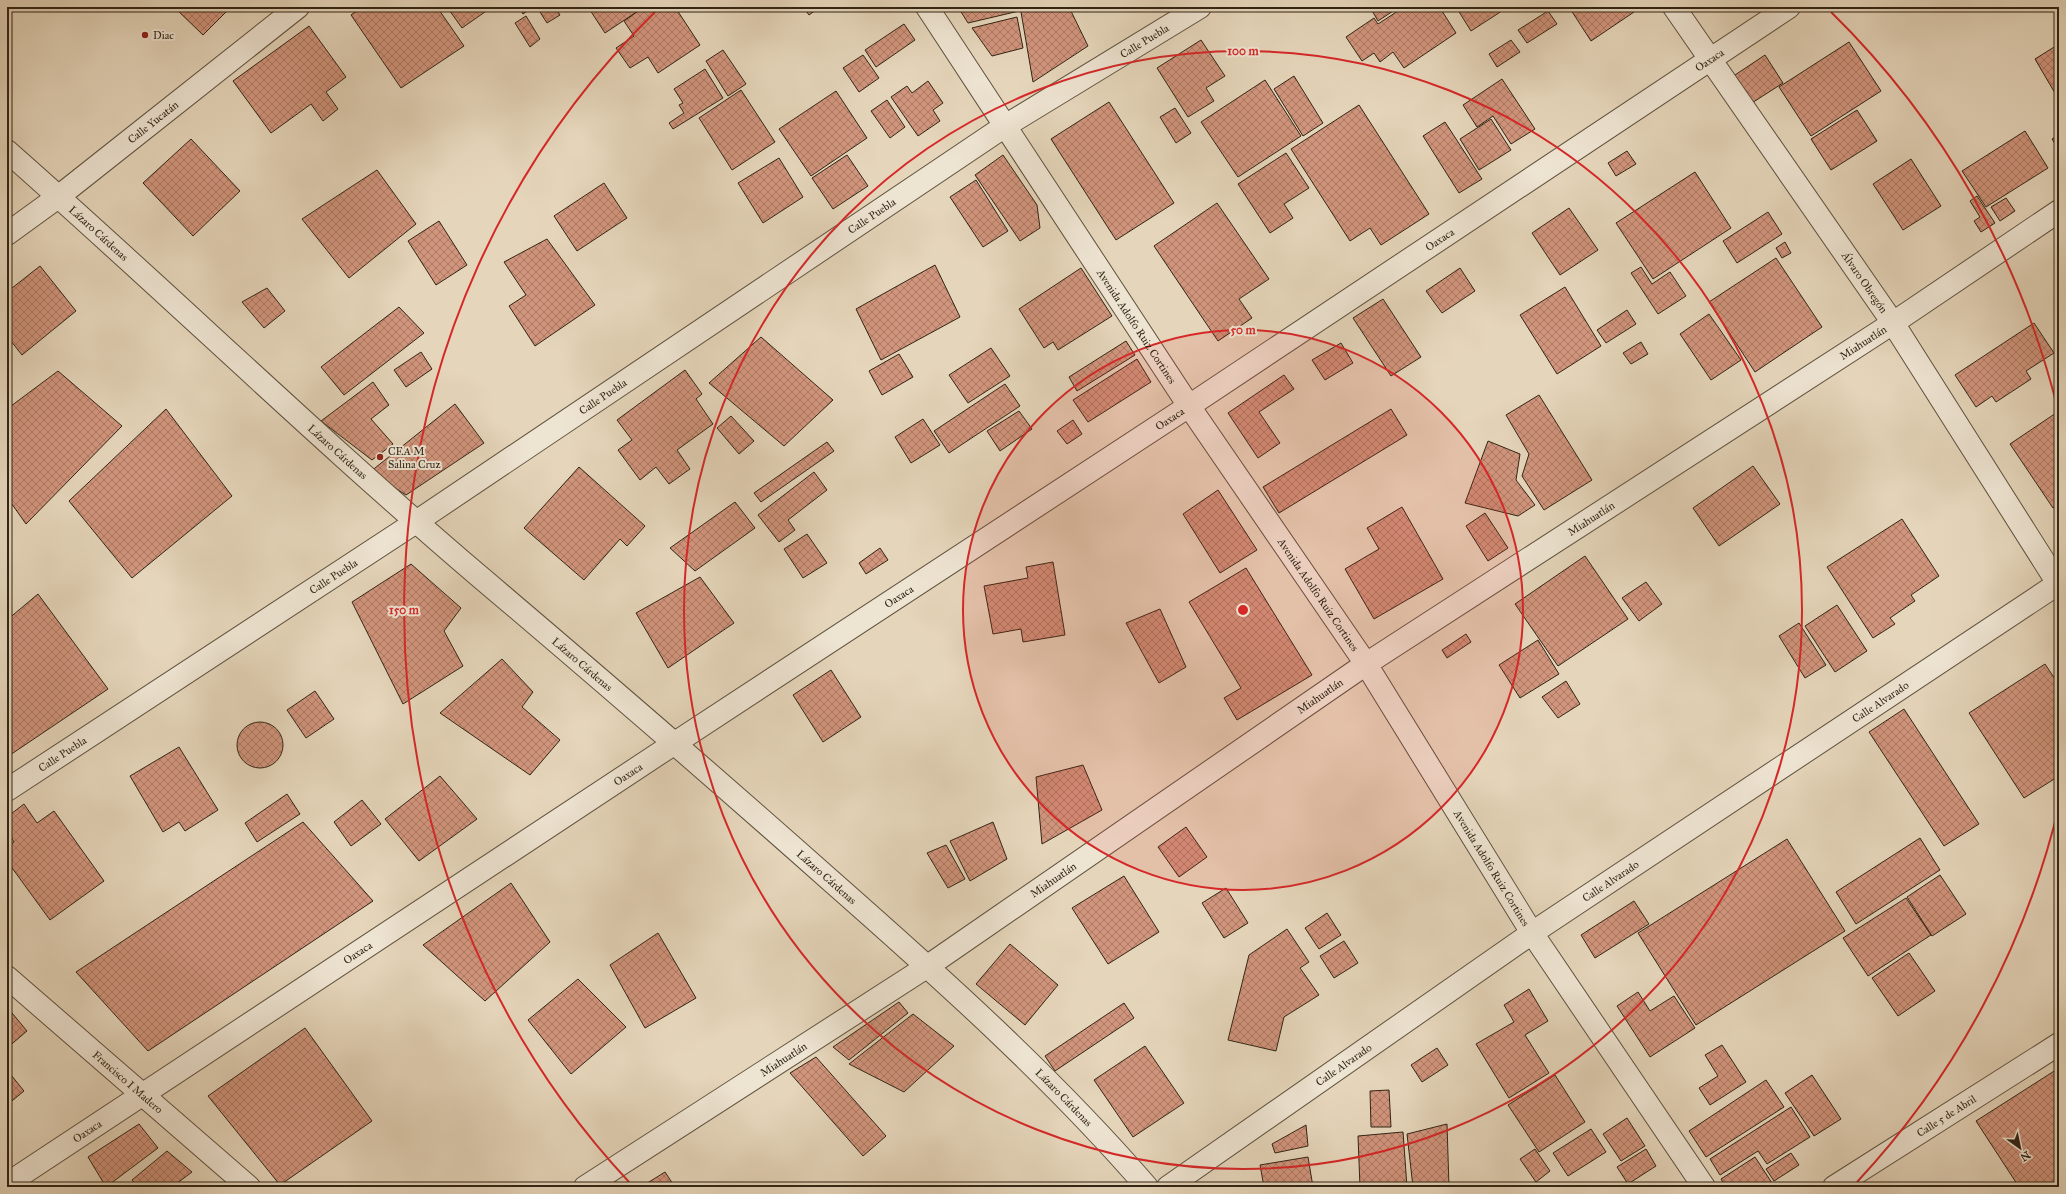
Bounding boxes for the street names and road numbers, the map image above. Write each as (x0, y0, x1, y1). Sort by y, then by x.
street label: Calle Puebla (1118, 21, 1171, 61)
street label: Oaxaca (1692, 46, 1727, 74)
street label: Calle Yucatán (125, 98, 181, 146)
street label: Calle Puebla (845, 195, 898, 236)
street label: Lázaro Cárdenas (66, 203, 131, 263)
street label: Oaxaca (1423, 225, 1457, 254)
street label: Álvaro Obregón (1839, 248, 1891, 315)
street label: Avenida Adolfo Ruiz Cortines (1094, 266, 1179, 386)
street label: Miahuatlán (1837, 323, 1889, 362)
street label: Calle Puebla (576, 376, 629, 417)
street label: Oaxaca (1153, 404, 1187, 433)
street label: Lázaro Cárdenas (305, 422, 370, 482)
street label: Miahuatlán (1565, 499, 1617, 538)
street label: Avenida Adolfo Ruiz Cortines (1275, 535, 1362, 654)
street label: Calle Puebla (307, 556, 360, 597)
street label: Oaxaca (882, 582, 916, 610)
street label: Lázaro Cárdenas (549, 635, 615, 694)
street label: Miahuatlán (1294, 675, 1345, 716)
street label: Calle Alvarado (1850, 678, 1911, 725)
street label: Calle Puebla (36, 733, 89, 774)
street label: Oaxaca (611, 760, 645, 788)
street label: Avenida Adolfo Ruiz Cortines (1451, 807, 1533, 929)
street label: Lázaro Cárdenas (794, 847, 859, 907)
street label: Calle Alvarado (1580, 857, 1641, 904)
street label: Miahuatlán (1028, 859, 1079, 900)
street label: Oaxaca (341, 938, 375, 967)
street label: Miahuatlán (758, 1039, 809, 1079)
street label: Calle Alvarado (1313, 1040, 1374, 1089)
street label: Francisco I Madero (90, 1048, 166, 1116)
street label: Lázaro Cárdenas (1033, 1066, 1095, 1129)
street label: Calle 5 de Abril (1914, 1092, 1978, 1139)
street label: Oaxaca (70, 1117, 104, 1145)

